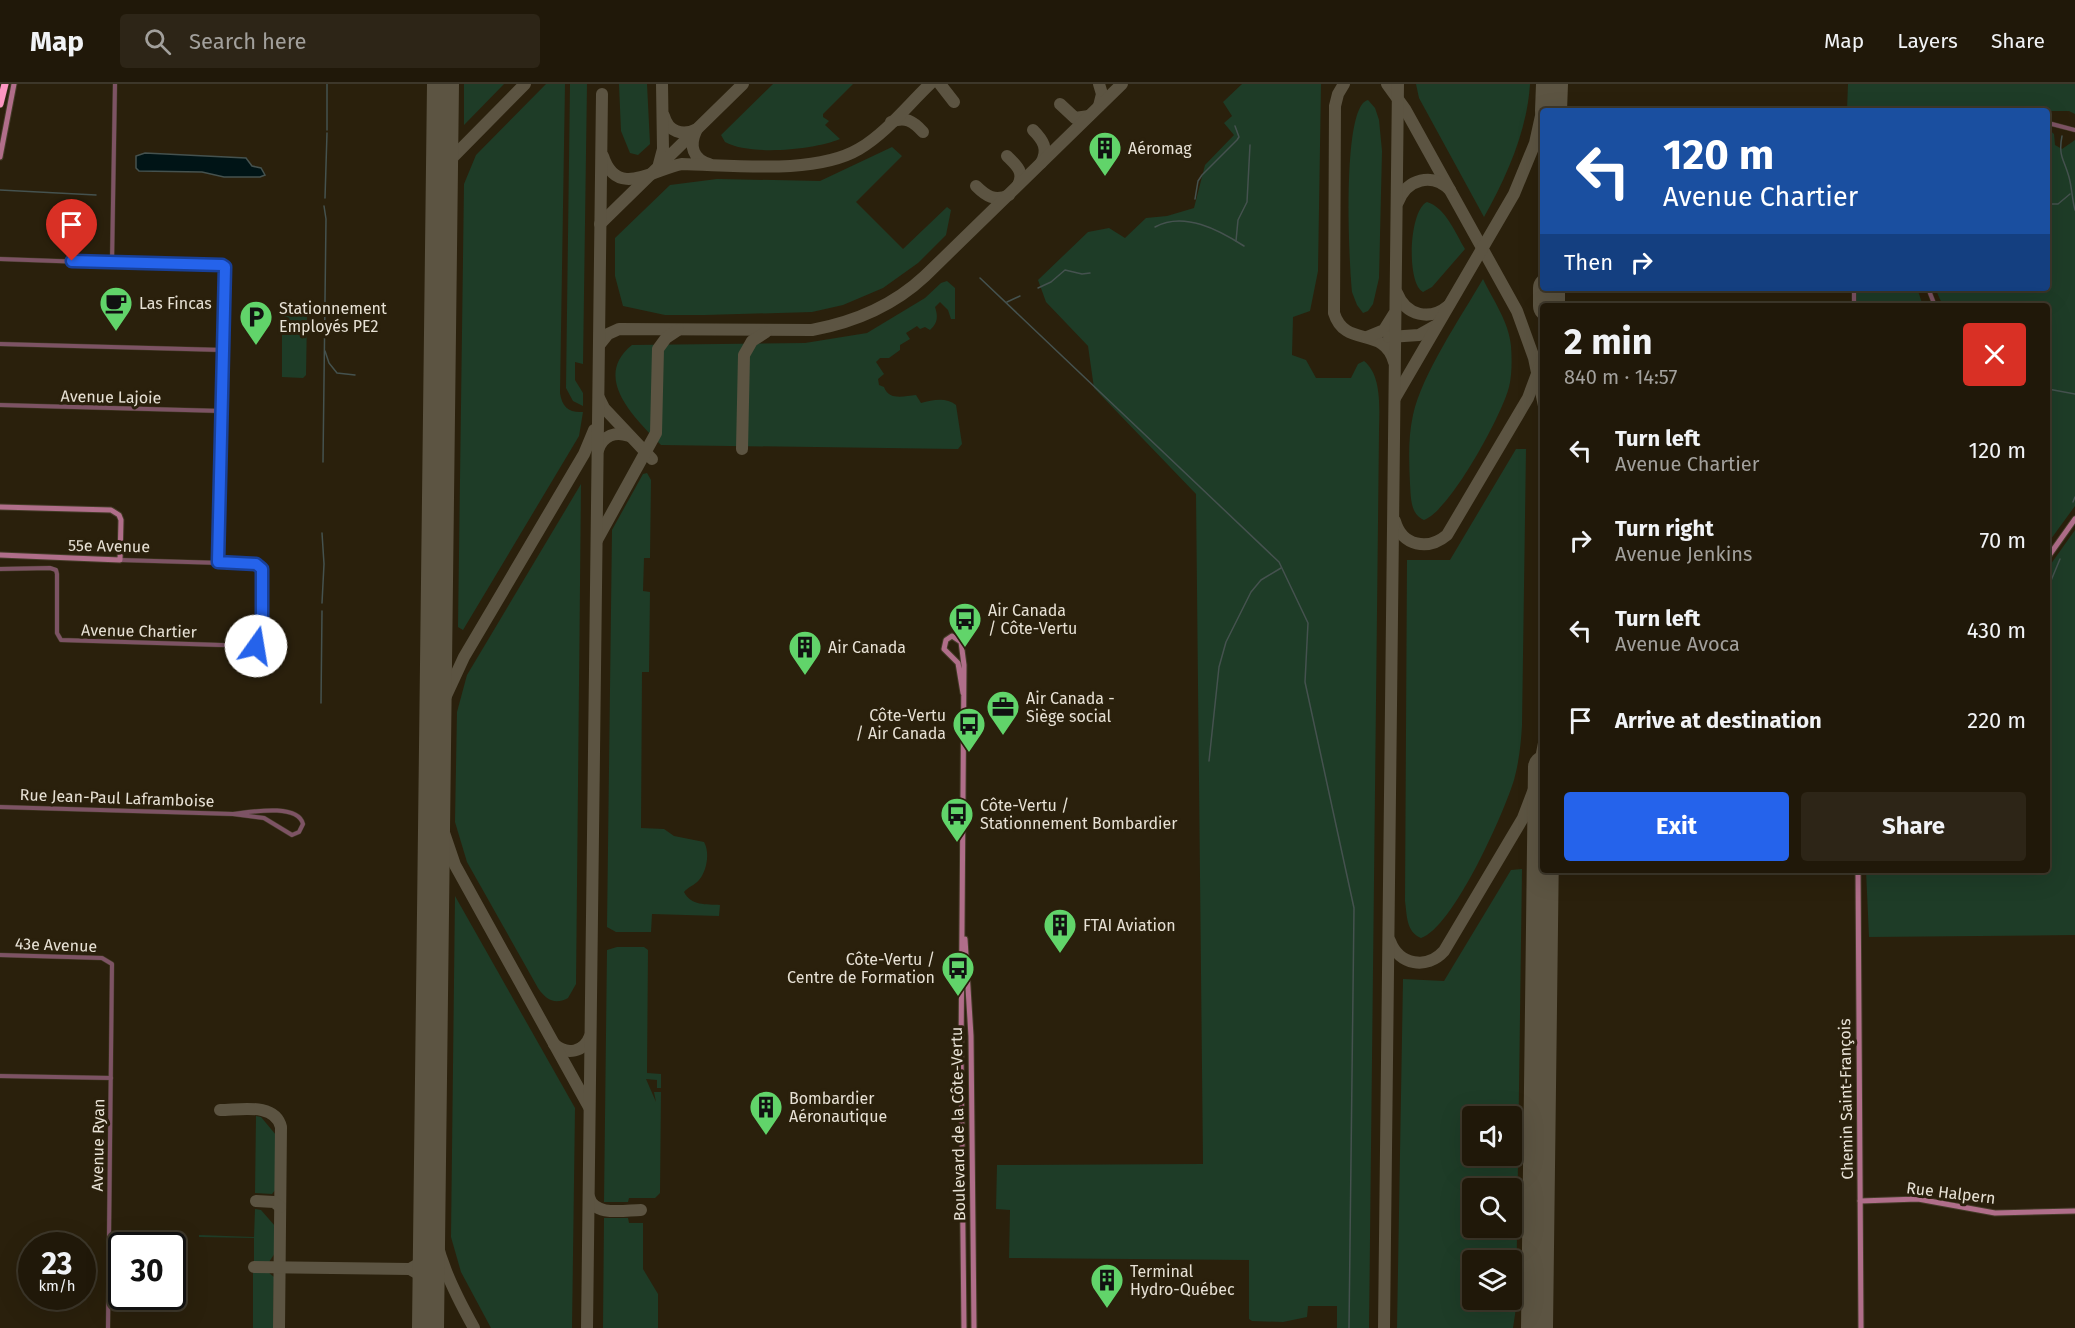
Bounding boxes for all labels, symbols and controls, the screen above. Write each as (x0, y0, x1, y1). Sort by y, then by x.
search box (120, 14, 540, 68)
text: Map (30, 25, 84, 58)
icon: search (141, 25, 174, 58)
text: Search here (189, 28, 307, 55)
text: Map (1824, 28, 1864, 54)
text: Layers (1897, 28, 1958, 54)
text: Share (1991, 28, 2045, 54)
building icon: Aéromag (1087, 130, 1123, 177)
text: 120 m (1663, 130, 1774, 180)
icon: left (1564, 132, 1642, 210)
place label: Aéromag (1128, 139, 1192, 158)
text: Avenue Chartier (1663, 181, 1858, 213)
pin (46, 199, 97, 261)
icon: arrive (55, 208, 88, 241)
icon: right (1625, 246, 1658, 279)
text: Then (1564, 249, 1613, 276)
cafe icon: Las Fincas (98, 285, 134, 332)
place label: Las Fincas (139, 294, 212, 313)
parking icon: Stationnement Employés PE2 (238, 299, 274, 346)
place label: Stationnement Employés PE2 (279, 299, 387, 336)
text: 2 min (1564, 320, 1653, 364)
button: close (1963, 323, 2026, 386)
text: 840 m · 14:57 (1564, 365, 1677, 389)
street label: Avenue Lajoie (60, 387, 162, 407)
text: Turn left (1615, 425, 1700, 452)
icon: left (1564, 434, 1597, 467)
text: 120 m (1969, 437, 2026, 464)
text: Avenue Chartier (1615, 452, 1759, 476)
text: Turn right (1615, 515, 1714, 542)
icon: right (1564, 524, 1597, 557)
text: 70 m (1980, 527, 2026, 554)
street label: 55e Avenue (68, 536, 150, 556)
text: Avenue Jenkins (1615, 542, 1752, 566)
bus stop icon: Air Canada / Côte-Vertu (947, 601, 983, 648)
place label: Air Canada / Côte-Vertu (988, 601, 1077, 638)
text: Turn left (1615, 605, 1700, 632)
position arrow (224, 614, 288, 678)
icon: left (1564, 614, 1597, 647)
text: 430 m (1967, 617, 2026, 644)
street label: Avenue Chartier (81, 620, 198, 642)
building icon: Air Canada (787, 629, 823, 676)
text: Avenue Avoca (1615, 632, 1740, 656)
place label: Air Canada (828, 638, 906, 657)
office icon: Air Canada - Siège social (985, 689, 1021, 736)
place label: Air Canada - Siège social (1026, 689, 1115, 726)
icon: arrive (1564, 704, 1597, 737)
place label: Côte-Vertu / Air Canada (855, 706, 946, 743)
bus stop icon: Côte-Vertu / Air Canada (951, 706, 987, 753)
text: Arrive at destination (1615, 707, 1822, 734)
text: 220 m (1967, 707, 2026, 734)
street label: Rue Jean-Paul Laframboise (19, 785, 215, 811)
button: Exit (1564, 792, 1789, 861)
button: Share (1801, 792, 2026, 861)
bus stop icon: Côte-Vertu / Stationnement Bombardier (939, 796, 975, 843)
place label: Côte-Vertu / Stationnement Bombardier (980, 796, 1178, 833)
building icon: FTAI Aviation (1042, 907, 1078, 954)
place label: FTAI Aviation (1083, 916, 1176, 935)
street label: 43e Avenue (15, 934, 97, 956)
place label: Côte-Vertu / Centre de Formation (787, 950, 935, 987)
bus stop icon: Côte-Vertu / Centre de Formation (940, 950, 976, 997)
street label: Chemin Saint-François (1835, 1018, 1858, 1180)
street label: Boulevard de la Côte-Vertu (947, 1027, 969, 1221)
building icon: Bombardier Aéronautique (748, 1089, 784, 1136)
place label: Bombardier Aéronautique (789, 1089, 887, 1126)
street label: Avenue Ryan (88, 1098, 108, 1192)
map controls (1462, 1106, 1522, 1310)
button: sound (1462, 1106, 1522, 1166)
button: search (1462, 1178, 1522, 1238)
street label: Rue Halpern (1905, 1178, 1997, 1208)
speed limit sign: 30 (108, 1232, 186, 1310)
text: 23 (42, 1246, 72, 1282)
button: layers (1462, 1250, 1522, 1310)
building icon: Terminal Hydro-Québec (1089, 1262, 1125, 1309)
place label: Terminal Hydro-Québec (1130, 1262, 1235, 1299)
text: km/h (38, 1277, 76, 1295)

